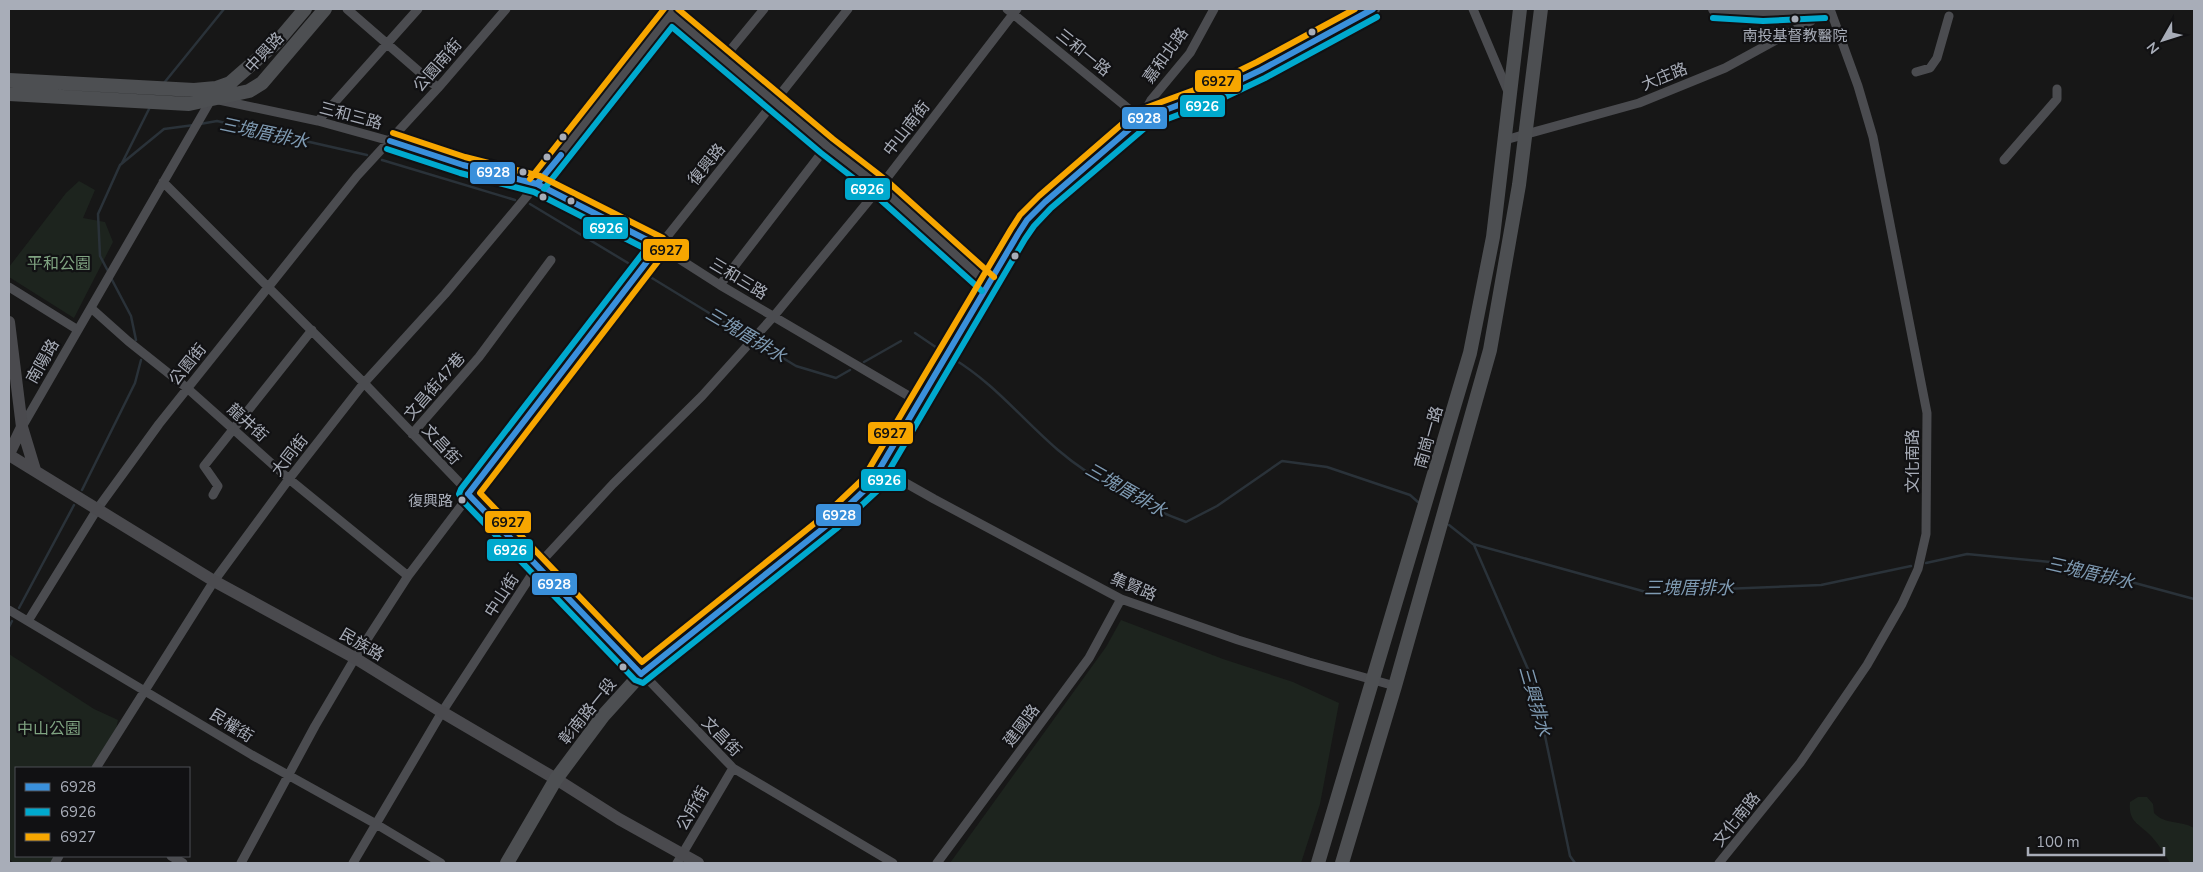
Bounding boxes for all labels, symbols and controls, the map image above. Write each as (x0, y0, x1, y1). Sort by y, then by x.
marker: 南投基督教醫院 (1790, 14, 1800, 24)
north arrow (2138, 15, 2188, 65)
street label: 嘉和北路 (1138, 23, 1194, 88)
street label: 三和一路 (1052, 24, 1115, 81)
place label: 南投基督教醫院 (1742, 26, 1848, 46)
unlabelled marker (1307, 27, 1317, 37)
street label: 中興路 (240, 28, 289, 78)
street label: 公園南街 (408, 34, 467, 97)
text: N (2143, 38, 2164, 58)
street label: 大庄路 (1638, 58, 1691, 96)
line badge: 6927 (1194, 69, 1242, 93)
text: 6927 (1201, 72, 1235, 91)
line badge: 6926 (1179, 94, 1226, 118)
street label: 三和三路 (317, 97, 385, 135)
street label: 中山南街 (878, 97, 935, 161)
text: 6926 (1185, 97, 1219, 116)
line badge: 6928 (1121, 106, 1168, 130)
text: 6928 (1127, 109, 1161, 128)
water label: 三塊厝排水 (217, 112, 311, 154)
unlabelled marker (558, 132, 568, 142)
street label: 復興路 (683, 139, 730, 190)
unlabelled marker (542, 152, 552, 162)
line badge: 6928 (469, 161, 516, 185)
text: 6928 (476, 163, 510, 182)
unlabelled marker (518, 167, 528, 177)
line badge: 6926 (844, 177, 891, 201)
text: 6926 (850, 180, 884, 199)
unlabelled marker (538, 192, 548, 202)
unlabelled marker (566, 196, 576, 206)
line badge: 6926 (582, 216, 629, 240)
text: 6926 (589, 219, 623, 238)
line badge: 6927 (642, 238, 690, 262)
text: 6927 (649, 241, 683, 260)
unlabelled marker (1010, 251, 1020, 261)
park label: 平和公園 (27, 253, 91, 275)
street label: 三和三路 (705, 253, 772, 305)
water label: 三塊厝排水 (701, 302, 792, 369)
street label: 南陽路 (21, 335, 64, 388)
street label: 公園街 (164, 339, 211, 390)
street label: 文昌街47巷 (399, 348, 470, 425)
street label: 龍井街 (222, 399, 273, 447)
street label: 南崗一路 (1410, 403, 1448, 471)
street label: 文昌街 (417, 420, 466, 470)
line badge: 6927 (867, 421, 914, 445)
text: 6927 (873, 424, 907, 443)
street label: 文化南路 (1902, 429, 1924, 493)
street label: 大同街 (266, 430, 313, 481)
water label: 三塊厝排水 (1081, 457, 1172, 523)
line badge: 6926 (860, 468, 907, 492)
text: 6926 (867, 471, 901, 490)
place label: 復興路 (408, 491, 453, 511)
marker: 復興路 (457, 495, 467, 505)
line badge: 6928 (815, 503, 862, 527)
text: 6928 (822, 506, 856, 525)
line badge: 6927 (484, 510, 532, 534)
text: 6927 (491, 513, 525, 532)
line badge: 6926 (486, 538, 534, 562)
text: 6926 (493, 541, 527, 560)
water label: 三塊厝排水 (2043, 551, 2138, 595)
street label: 集賢路 (1107, 567, 1160, 606)
street label: 中山街 (480, 569, 524, 622)
line badge: 6928 (531, 572, 578, 596)
text: 6928 (537, 575, 571, 594)
water label: 三塊厝排水 (1644, 576, 1735, 600)
street label: 民族路 (335, 623, 388, 666)
unlabelled marker (618, 662, 628, 672)
water label: 三興排水 (1514, 663, 1557, 740)
street label: 彰南路一段 (554, 674, 622, 750)
street label: 建國路 (999, 700, 1045, 751)
street label: 民權街 (205, 704, 258, 748)
street label: 文昌街 (697, 712, 746, 761)
park label: 中山公園 (17, 718, 81, 740)
legend (15, 767, 190, 857)
text: 6928 (60, 777, 96, 797)
street label: 公所街 (671, 782, 714, 835)
street label: 文化南路 (1708, 788, 1765, 851)
text: 6926 (60, 802, 96, 822)
scale bar (2028, 824, 2164, 856)
text: 6927 (60, 827, 96, 847)
text: 100 m (2036, 832, 2080, 852)

